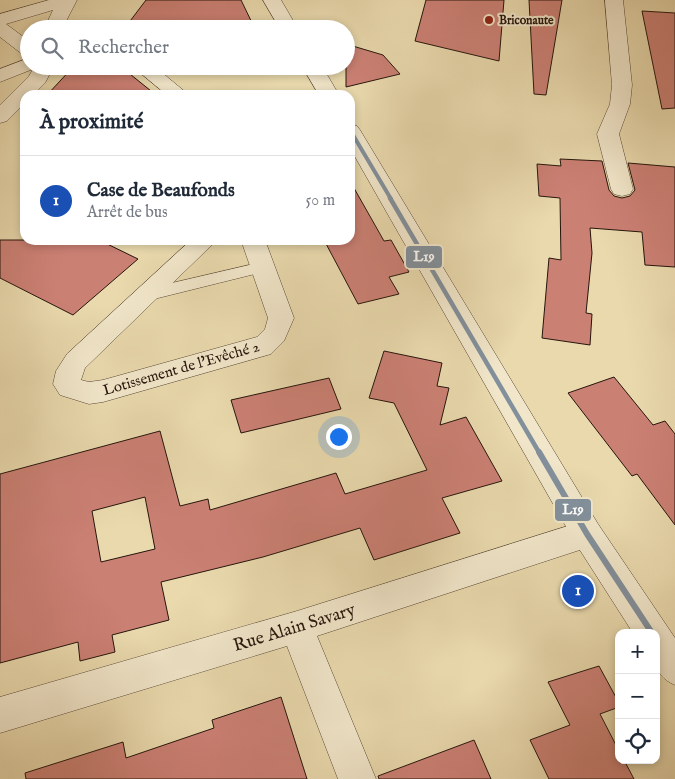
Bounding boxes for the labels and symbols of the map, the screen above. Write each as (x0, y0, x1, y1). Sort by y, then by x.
place label: Briconaute (499, 13, 554, 28)
marker: Briconaute (483, 14, 495, 26)
line badge: L19 (405, 245, 443, 269)
text: L19 (413, 248, 435, 266)
street label: Lotissement de l'Evêché 2 (101, 337, 262, 400)
your location (326, 424, 352, 450)
line badge: L19 (554, 498, 592, 522)
text: L19 (562, 501, 584, 519)
pin: 1 (562, 572, 594, 610)
street label: Rue Alain Savary (231, 599, 358, 658)

